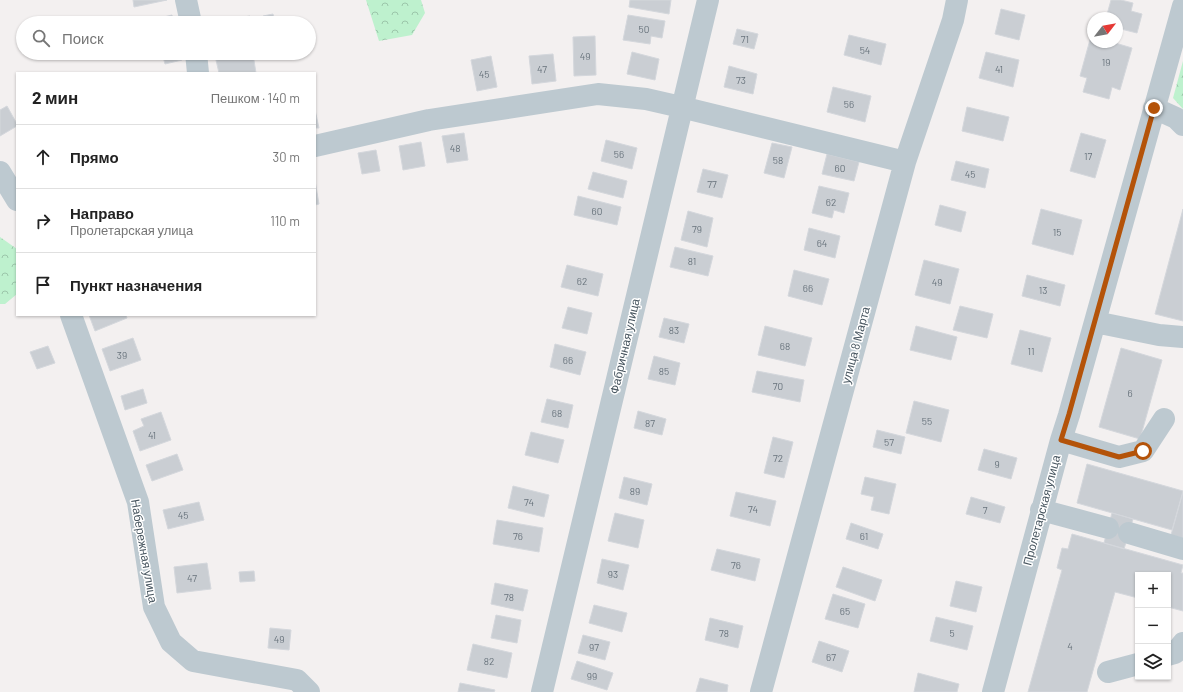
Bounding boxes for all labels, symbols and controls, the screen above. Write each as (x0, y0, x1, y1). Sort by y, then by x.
north arrow (1087, 12, 1123, 48)
search box (16, 16, 316, 60)
house number: 50 (639, 23, 649, 35)
icon: search (30, 27, 52, 49)
text: Поиск (62, 29, 104, 47)
house number: 71 (741, 33, 749, 45)
house number: 54 (860, 44, 870, 56)
house number: 49 (580, 50, 590, 62)
house number: 19 (1102, 56, 1110, 68)
house number: 47 (537, 63, 547, 75)
house number: 41 (995, 63, 1003, 75)
house number: 45 (479, 68, 489, 80)
house number: 73 (736, 74, 746, 86)
text: 2 мин (32, 87, 78, 107)
text: Пешком · 140 m (211, 90, 300, 106)
house number: 56 (844, 98, 854, 110)
route end (1145, 99, 1163, 117)
house number: 48 (450, 142, 460, 154)
icon: ahead (32, 146, 54, 168)
text: Прямо (70, 148, 119, 166)
house number: 56 (614, 148, 624, 160)
text: 30 m (273, 149, 300, 165)
house number: 17 (1084, 150, 1092, 162)
house number: 58 (773, 154, 783, 166)
house number: 60 (835, 162, 845, 174)
house number: 45 (965, 168, 975, 180)
house number: 77 (707, 178, 717, 190)
house number: 62 (826, 196, 836, 208)
text: Направо (70, 204, 134, 222)
house number: 60 (592, 205, 602, 217)
icon: right (32, 210, 54, 232)
text: 110 m (270, 213, 300, 229)
text: Пролетарская улица (70, 222, 193, 238)
house number: 79 (692, 223, 702, 235)
house number: 15 (1053, 226, 1061, 238)
house number: 64 (817, 237, 827, 249)
house number: 81 (688, 255, 696, 267)
icon: arrive (32, 274, 54, 296)
house number: 62 (577, 275, 587, 287)
text: Пункт назначения (70, 276, 202, 294)
house number: 49 (932, 276, 942, 288)
house number: 66 (803, 282, 813, 294)
house number: 13 (1039, 284, 1047, 296)
street label: Фабричная улица (606, 297, 643, 395)
street label: улица 8 Марта (838, 305, 873, 385)
house number: 83 (669, 324, 679, 336)
house number: 68 (780, 340, 790, 352)
house number: 11 (1027, 345, 1035, 357)
house number: 39 (117, 349, 127, 361)
house number: 66 (563, 354, 573, 366)
house number: 85 (659, 365, 669, 377)
house number: 70 (773, 380, 783, 392)
house number: 6 (1127, 387, 1133, 399)
house number: 68 (552, 407, 562, 419)
house number: 55 (922, 415, 932, 427)
house number: 87 (645, 417, 655, 429)
house number: 41 (148, 429, 156, 441)
house number: 57 (884, 436, 894, 448)
route start (1134, 442, 1152, 460)
house number: 72 (773, 452, 783, 464)
street label: Пролетарская улица (1020, 453, 1064, 567)
house number: 9 (994, 458, 1000, 470)
house number: 89 (630, 485, 640, 497)
house number: 74 (524, 496, 534, 508)
street label: Набережная улица (128, 498, 161, 604)
house number: 74 (748, 503, 758, 515)
house number: 7 (983, 504, 988, 516)
house number: 45 (178, 509, 188, 521)
house number: 76 (513, 530, 523, 542)
house number: 61 (860, 530, 868, 542)
house number: 76 (731, 559, 741, 571)
house number: 93 (608, 568, 618, 580)
house number: 47 (187, 572, 197, 584)
map controls (1135, 572, 1171, 680)
button: + (1135, 572, 1171, 608)
house number: 78 (504, 591, 514, 603)
house number: 65 (840, 605, 850, 617)
button: − (1135, 608, 1171, 644)
house number: 78 (719, 627, 729, 639)
house number: 5 (949, 627, 955, 639)
house number: 49 (274, 633, 284, 645)
house number: 4 (1067, 640, 1073, 652)
house number: 97 (589, 641, 599, 653)
button: layers (1135, 644, 1171, 680)
house number: 67 (826, 651, 836, 663)
house number: 82 (484, 655, 494, 667)
house number: 99 (587, 670, 597, 682)

